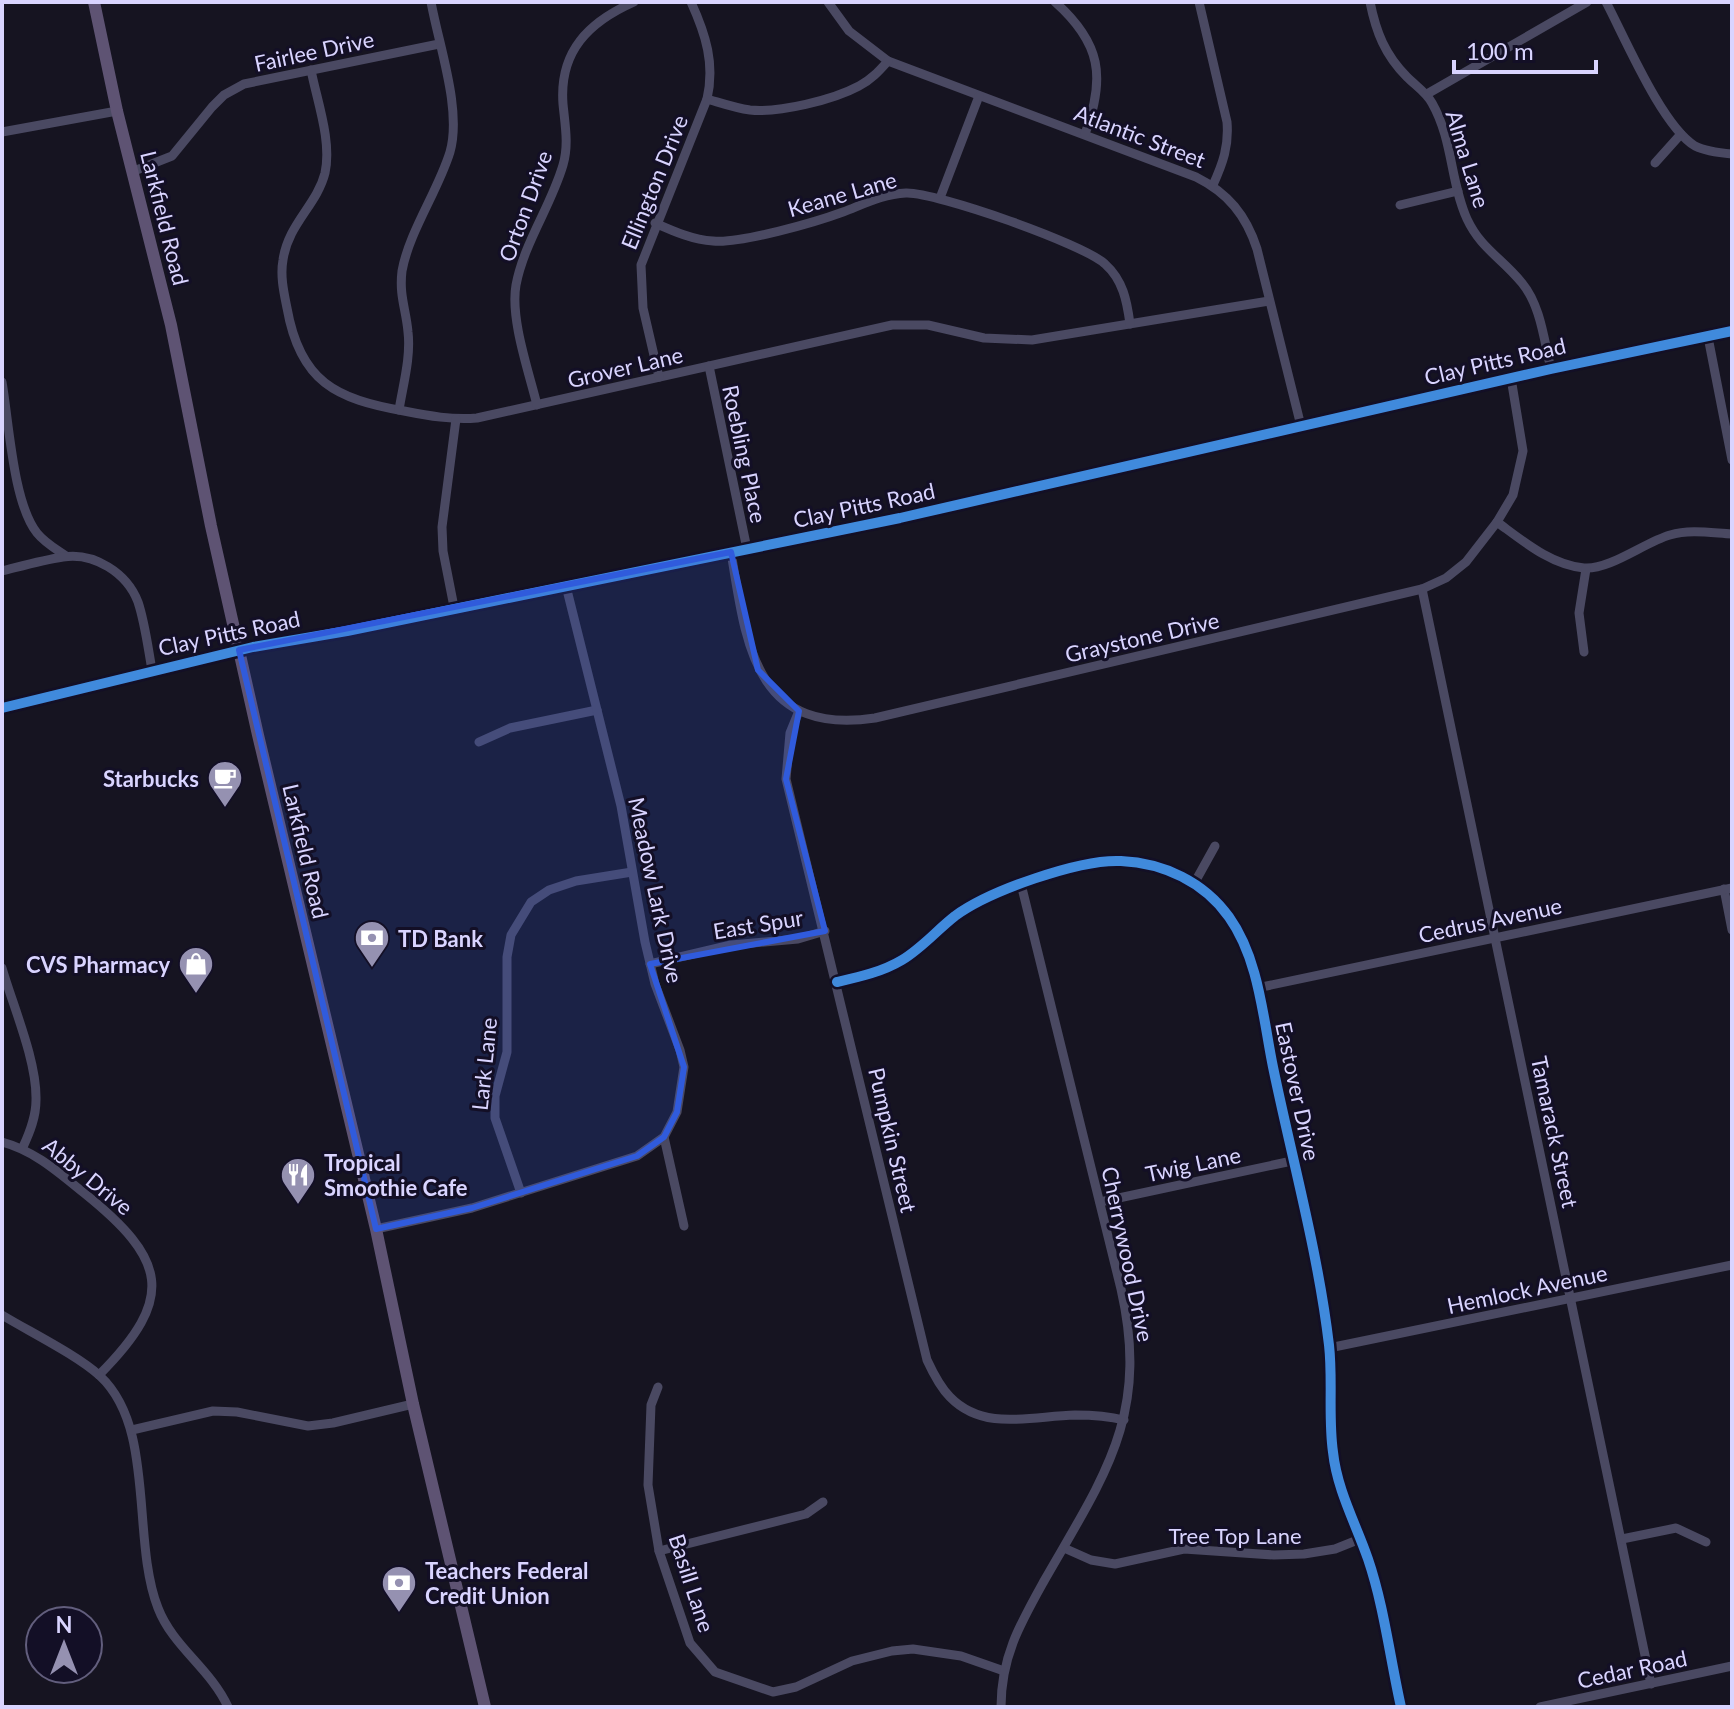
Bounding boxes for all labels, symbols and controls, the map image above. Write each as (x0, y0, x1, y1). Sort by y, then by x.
scale bar (1454, 24, 1596, 74)
street label: Fairlee Drive (252, 25, 376, 77)
text: 100 m (1466, 36, 1534, 65)
street label: Atlantic Street (1071, 99, 1209, 173)
street label: Alma Lane (1440, 107, 1496, 211)
street label: Ellington Drive (615, 111, 693, 253)
street label: Orton Drive (492, 147, 558, 265)
street label: Larkfield Road (135, 148, 195, 288)
street label: Keane Lane (784, 166, 900, 222)
street label: Clay Pitts Road (1422, 332, 1568, 390)
street label: Grover Lane (565, 341, 685, 393)
street label: Roebling Place (717, 382, 773, 526)
street label: Clay Pitts Road (791, 477, 937, 533)
street label: Clay Pitts Road (156, 605, 302, 661)
street label: Graystone Drive (1062, 606, 1222, 668)
cafe icon: Starbucks (206, 759, 244, 809)
place label: Starbucks (103, 765, 199, 792)
street label: Larkfield Road (277, 781, 335, 921)
street label: Meadow Lark Drive (623, 795, 689, 985)
street label: Cedrus Avenue (1416, 892, 1564, 948)
street label: East Spur (711, 904, 805, 944)
bank icon: TD Bank (353, 919, 391, 969)
place label: TD Bank (398, 925, 483, 952)
shop icon: CVS Pharmacy (177, 945, 215, 995)
place label: CVS Pharmacy (26, 951, 170, 978)
street label: Lark Lane (466, 1016, 502, 1112)
street label: Eastover Drive (1270, 1019, 1326, 1163)
street label: Tamarack Street (1526, 1054, 1584, 1210)
street label: Pumpkin Street (863, 1065, 923, 1215)
street label: Abby Drive (38, 1131, 138, 1221)
street label: Twig Lane (1143, 1141, 1243, 1187)
place label: Tropical Smoothie Cafe (324, 1149, 468, 1201)
restaurant icon: Tropical Smoothie Cafe (279, 1156, 317, 1206)
street label: Cherrywood Drive (1096, 1164, 1160, 1344)
street label: Hemlock Avenue (1444, 1259, 1610, 1319)
street label: Tree Top Lane (1168, 1522, 1302, 1549)
street label: Basill Lane (663, 1530, 721, 1636)
place label: Teachers Federal Credit Union (425, 1557, 589, 1609)
bank icon: Teachers Federal Credit Union (380, 1564, 418, 1614)
north arrow (24, 1605, 104, 1685)
text: N (56, 1611, 72, 1638)
street label: Cedar Road (1575, 1644, 1689, 1694)

